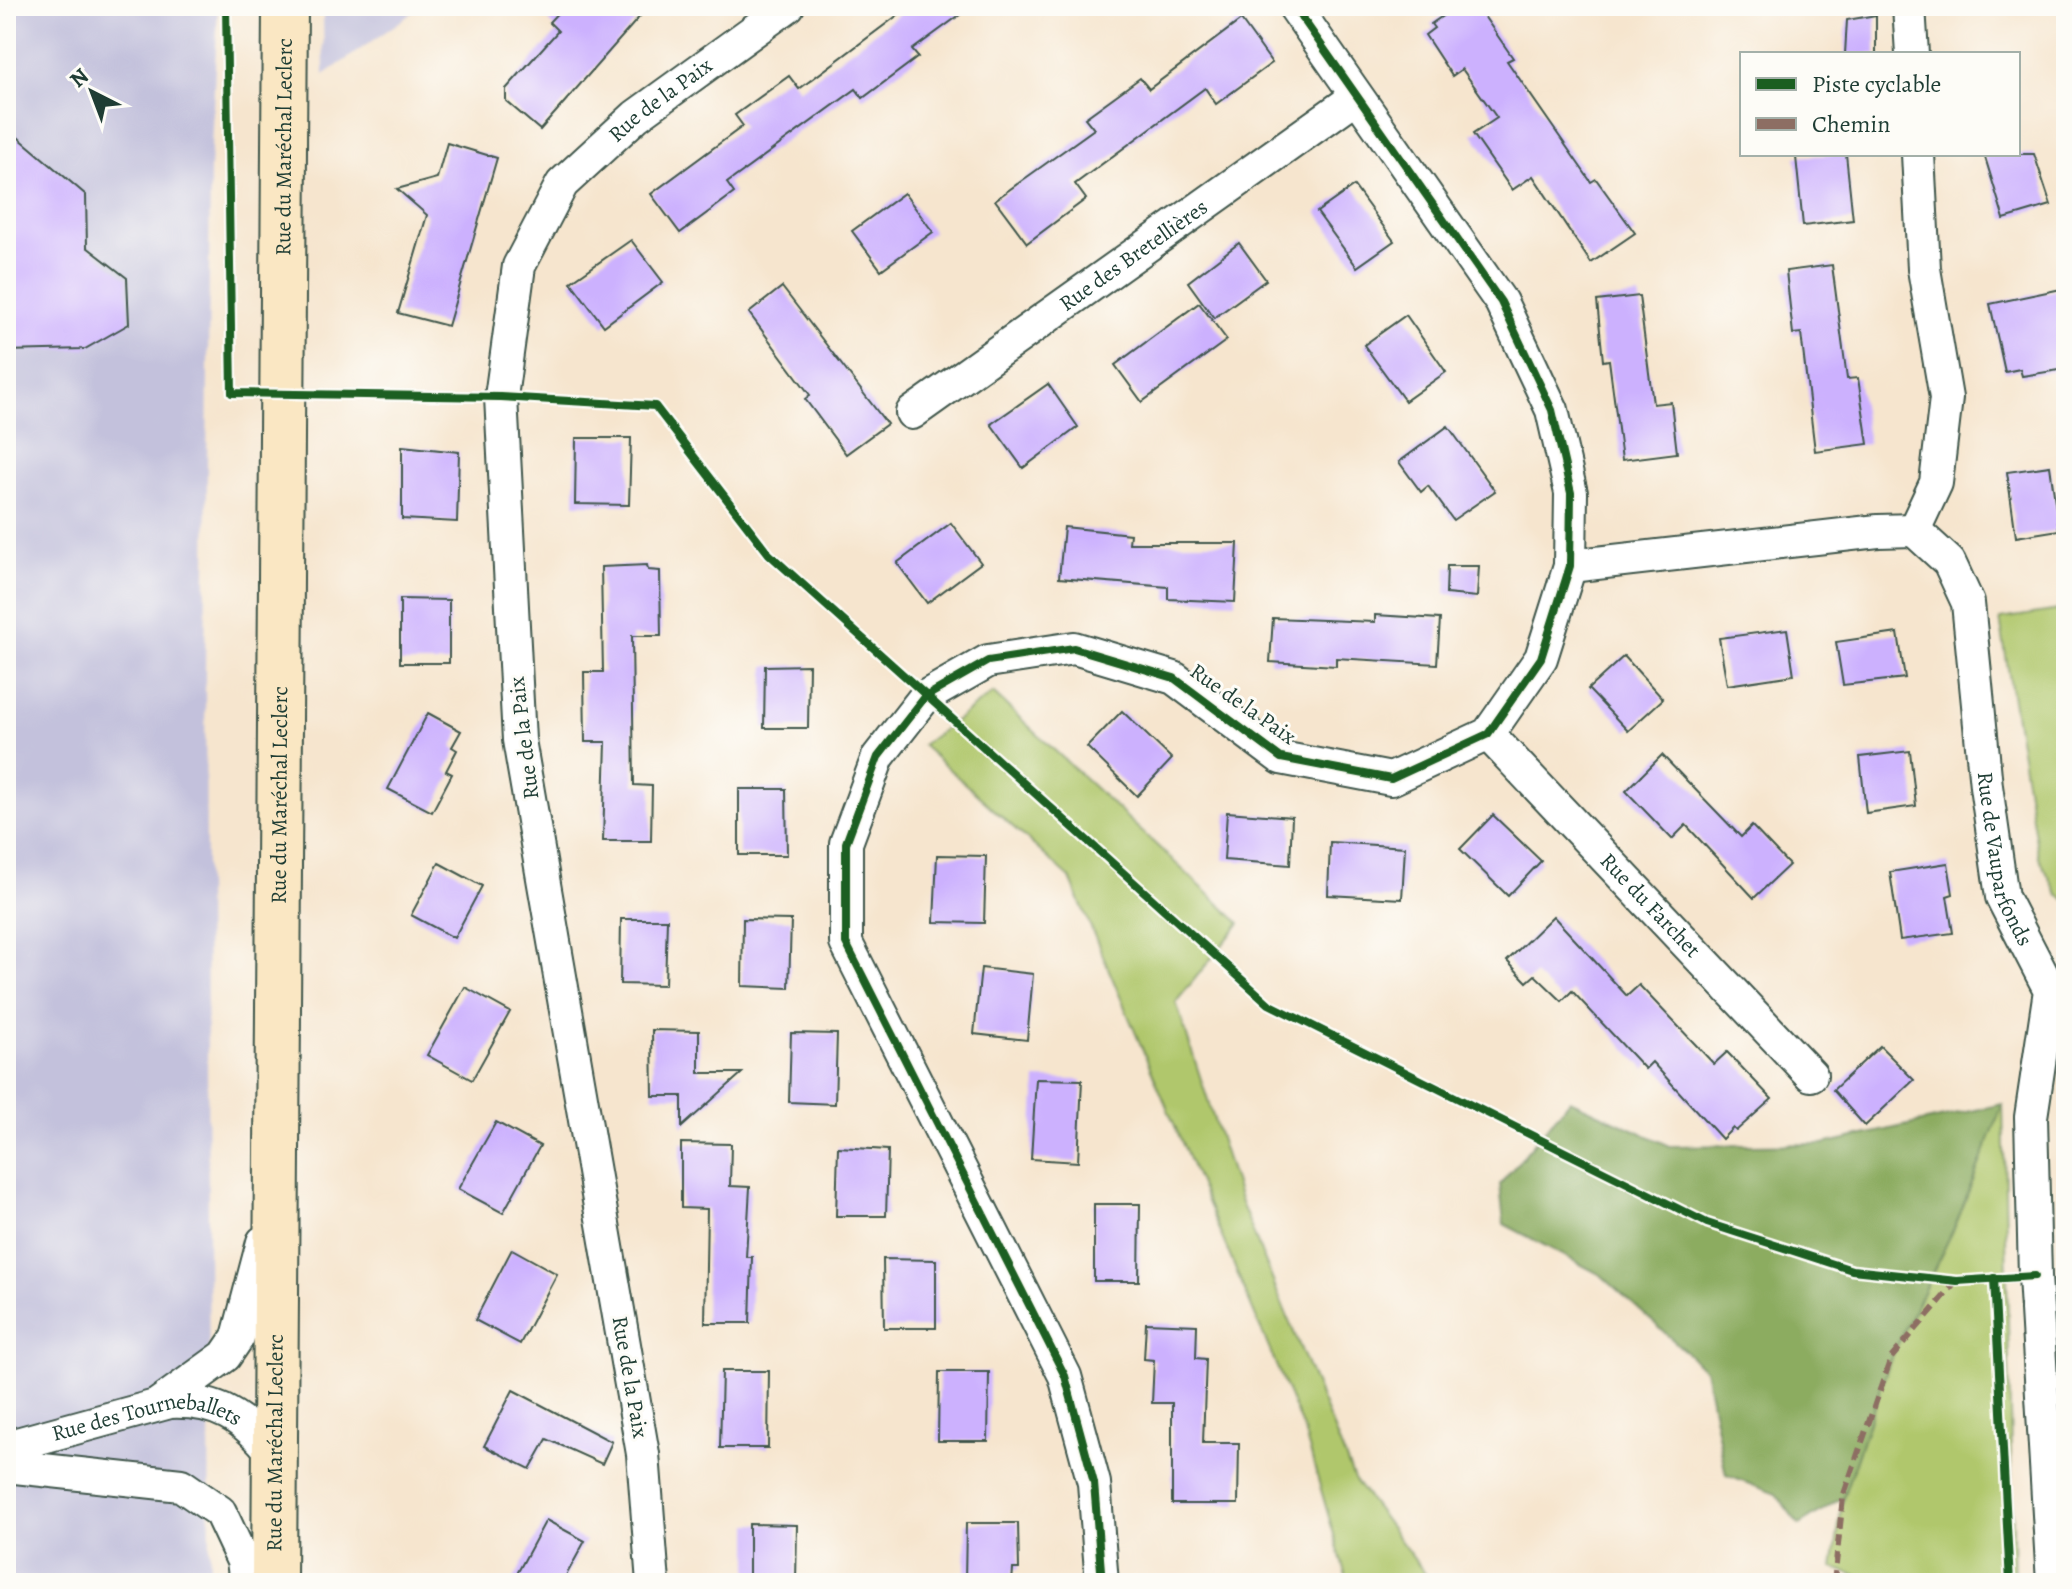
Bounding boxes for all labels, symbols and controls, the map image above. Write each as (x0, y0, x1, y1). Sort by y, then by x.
street label: Rue du Maréchal Leclerc (268, 38, 300, 256)
street label: Rue de la Paix (602, 50, 719, 149)
north arrow (52, 52, 132, 132)
legend (1740, 52, 2020, 156)
text: N (63, 61, 95, 94)
text: Piste cyclable (1812, 68, 1941, 100)
text: Chemin (1812, 108, 1890, 140)
street label: Rue des Bretellières (1053, 192, 1214, 318)
street label: Rue de la Paix (1184, 656, 1303, 752)
street label: Rue de la Paix (502, 674, 546, 801)
street label: Rue du Maréchal Leclerc (264, 686, 295, 904)
street label: Rue de Vauparfonds (1970, 770, 2040, 951)
street label: Rue du Farchet (1593, 846, 1707, 964)
street label: Rue de la Paix (605, 1314, 656, 1441)
street label: Rue du Maréchal Leclerc (259, 1334, 291, 1552)
street label: Rue des Tourneballets (48, 1386, 248, 1449)

